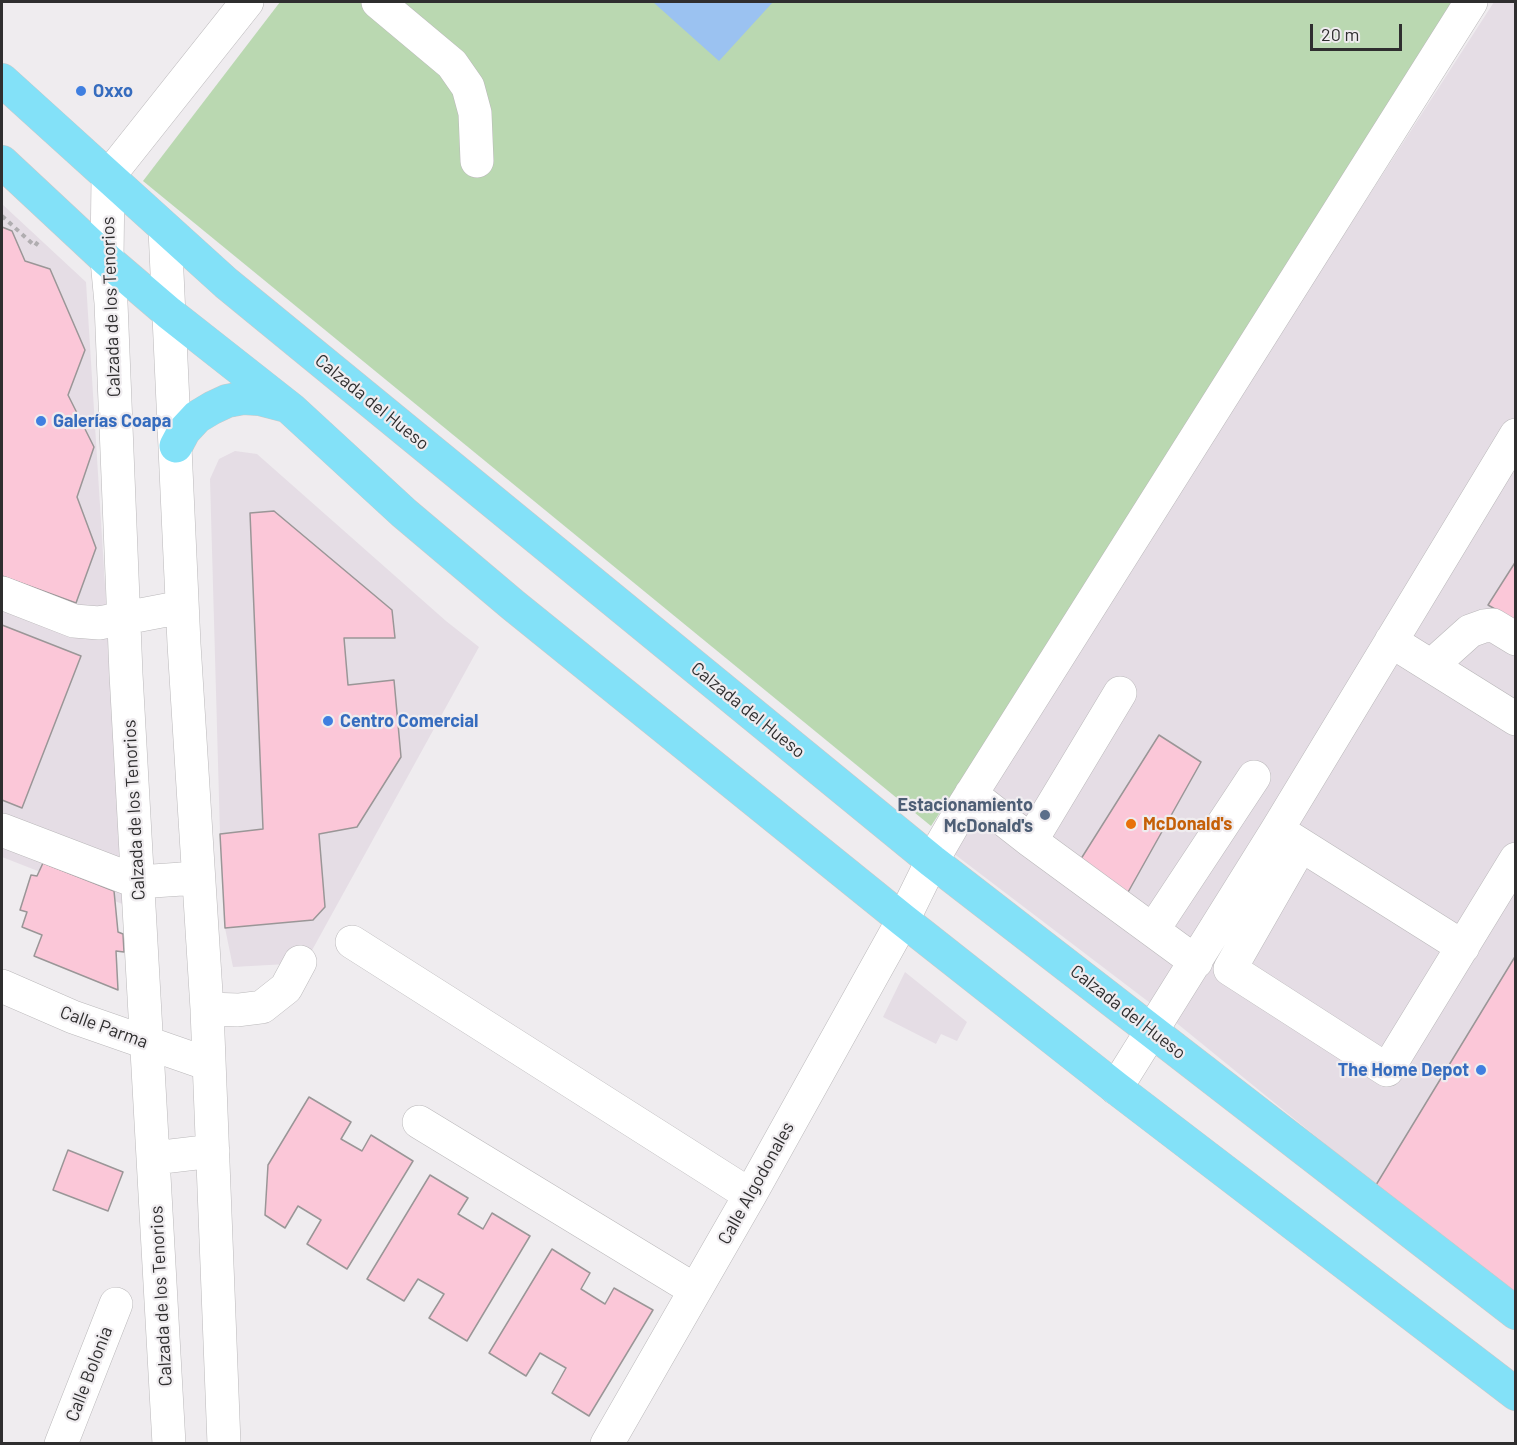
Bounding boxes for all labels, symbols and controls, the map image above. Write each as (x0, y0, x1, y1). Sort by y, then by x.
scale bar (1313, 12, 1404, 50)
text: 20 m (1321, 23, 1359, 45)
place label: Oxxo (93, 80, 133, 102)
marker: Oxxo (74, 84, 88, 98)
street label: Calzada de los Tenorios (97, 216, 125, 398)
street label: Calzada del Hueso (311, 349, 433, 455)
place label: Galerías Coapa (53, 410, 171, 432)
marker: Galerías Coapa (34, 414, 48, 428)
street label: Calzada del Hueso (687, 657, 809, 763)
place label: Centro Comercial (340, 710, 478, 732)
marker: Centro Comercial (321, 714, 335, 728)
street label: Calzada de los Tenorios (118, 719, 150, 901)
place label: Estacionamiento McDonald's (897, 794, 1033, 836)
marker: Estacionamiento McDonald's (1038, 808, 1052, 822)
place label: McDonald's (1143, 813, 1232, 835)
marker: McDonald's (1124, 817, 1138, 831)
street label: Calzada del Hueso (1066, 960, 1190, 1064)
street label: Calle Parma (57, 1001, 151, 1053)
place label: The Home Depot (1338, 1059, 1469, 1081)
marker: The Home Depot (1474, 1063, 1488, 1077)
street label: Calle Algodonales (713, 1118, 799, 1248)
street label: Calzada de los Tenorios (145, 1205, 177, 1387)
street label: Calle Bolonia (61, 1323, 117, 1425)

